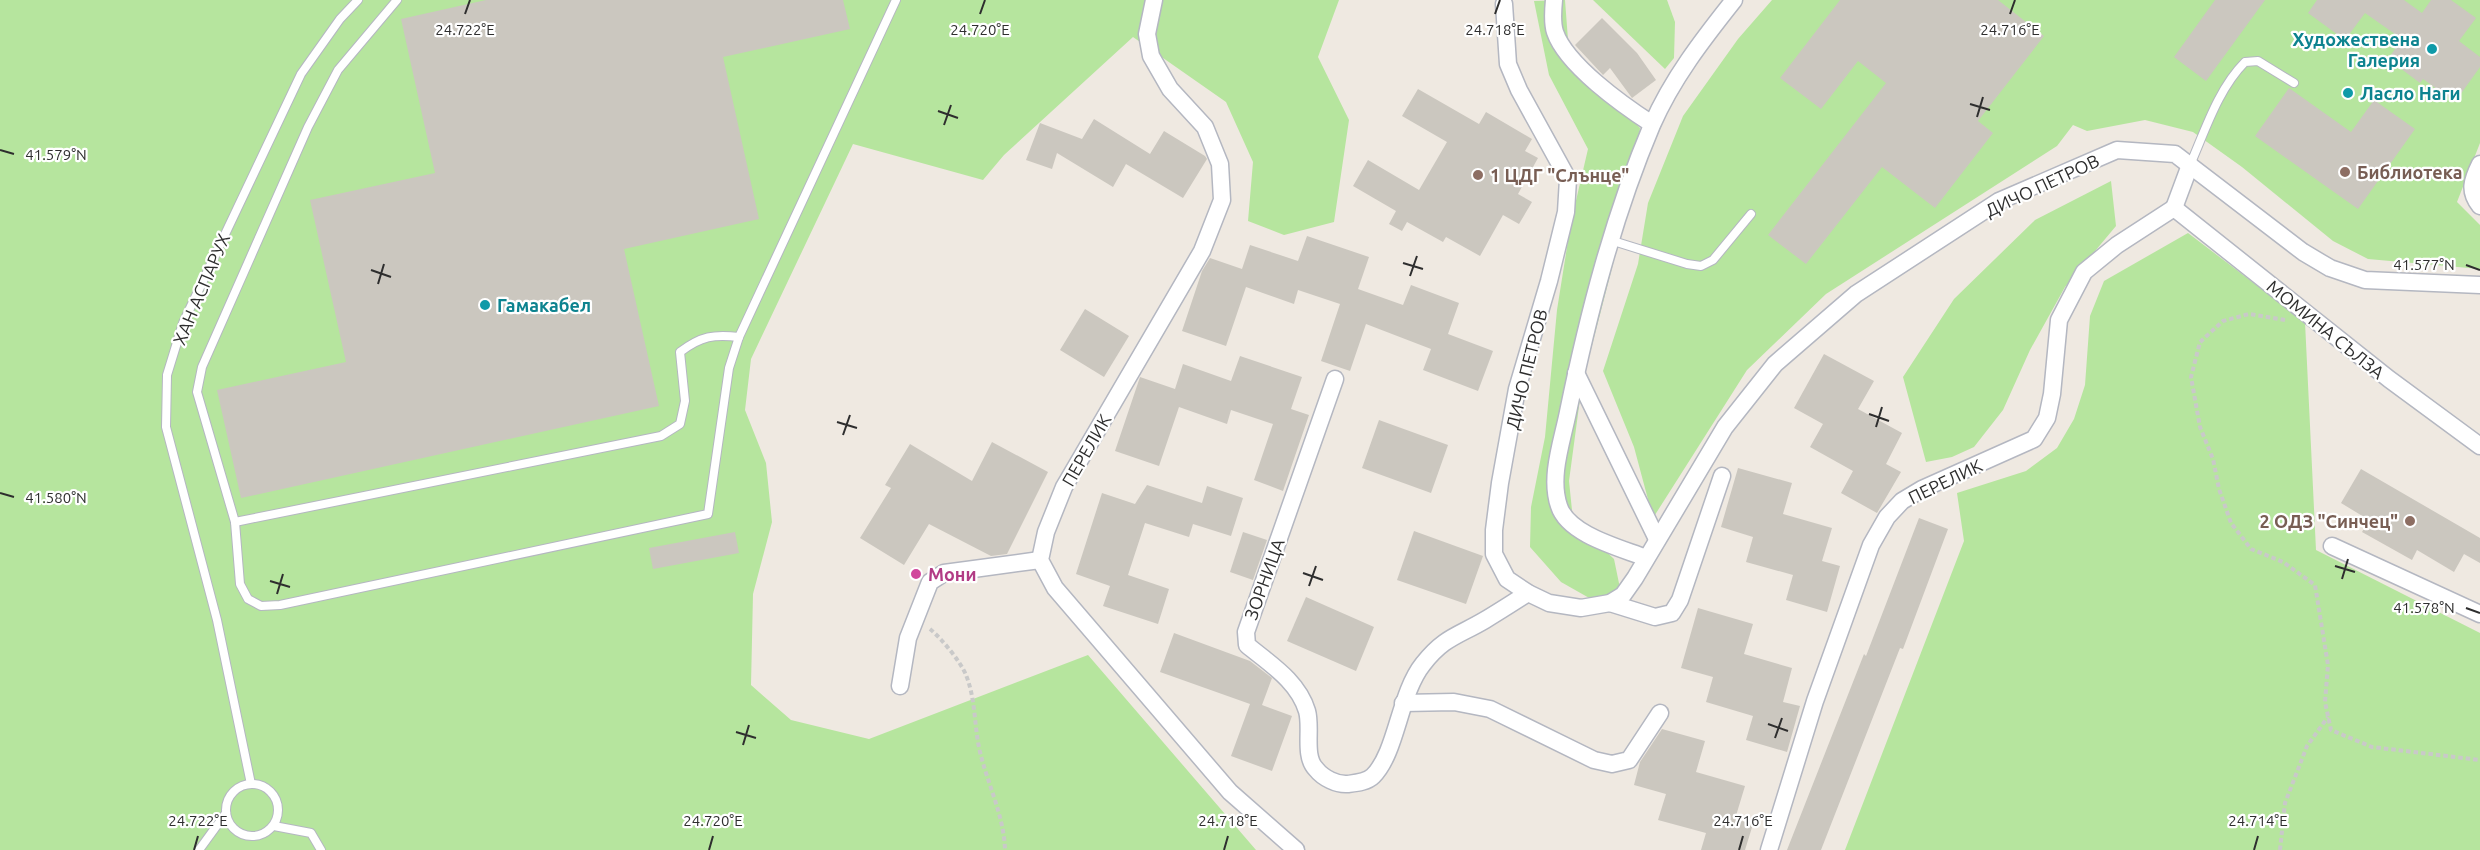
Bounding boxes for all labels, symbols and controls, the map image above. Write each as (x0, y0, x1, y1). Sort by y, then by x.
text: 24.722°E (435, 21, 495, 38)
text: 24.720°E (950, 21, 1010, 38)
text: 24.718°E (1465, 21, 1525, 38)
text: 24.716°E (1980, 21, 2040, 38)
place label: Художествена Галерия (2293, 29, 2420, 70)
marker: Художествена Галерия (2425, 42, 2439, 56)
place label: Ласло Наги (2360, 83, 2460, 103)
marker: Ласло Наги (2341, 86, 2355, 100)
text: 41.579°N (25, 146, 87, 163)
street label: ДИЧО ПЕТРОВ (1982, 150, 2102, 220)
place label: Библиотека (2357, 162, 2463, 182)
place label: 1 ЦДГ "Слънце" (1490, 165, 1629, 185)
marker: Библиотека (2338, 165, 2352, 179)
marker: 1 ЦДГ "Слънце" (1471, 168, 1485, 182)
street label: ХАН АСПАРУХ (169, 230, 233, 348)
text: 41.577°N (2393, 256, 2455, 273)
street label: МОМИНА СЪЛЗА (2263, 276, 2389, 383)
place label: Гамакабел (497, 295, 591, 315)
marker: Гамакабел (478, 298, 492, 312)
street label: ДИЧО ПЕТРОВ (1501, 307, 1551, 431)
street label: ПЕРЕЛИК (1057, 410, 1115, 489)
street label: ПЕРЕЛИК (1905, 455, 1985, 507)
text: 41.580°N (25, 489, 87, 506)
place label: 2 ОДЗ "Синчец" (2260, 511, 2398, 531)
marker: 2 ОДЗ "Синчец" (2403, 514, 2417, 528)
street label: ЗОРНИЦА (1240, 535, 1288, 622)
place label: Мони (928, 564, 977, 584)
marker: Мони (909, 567, 923, 581)
text: 41.578°N (2393, 599, 2455, 616)
text: 24.722°E (168, 812, 228, 829)
text: 24.720°E (683, 812, 743, 829)
text: 24.718°E (1198, 812, 1258, 829)
text: 24.716°E (1713, 812, 1773, 829)
text: 24.714°E (2228, 812, 2288, 829)

